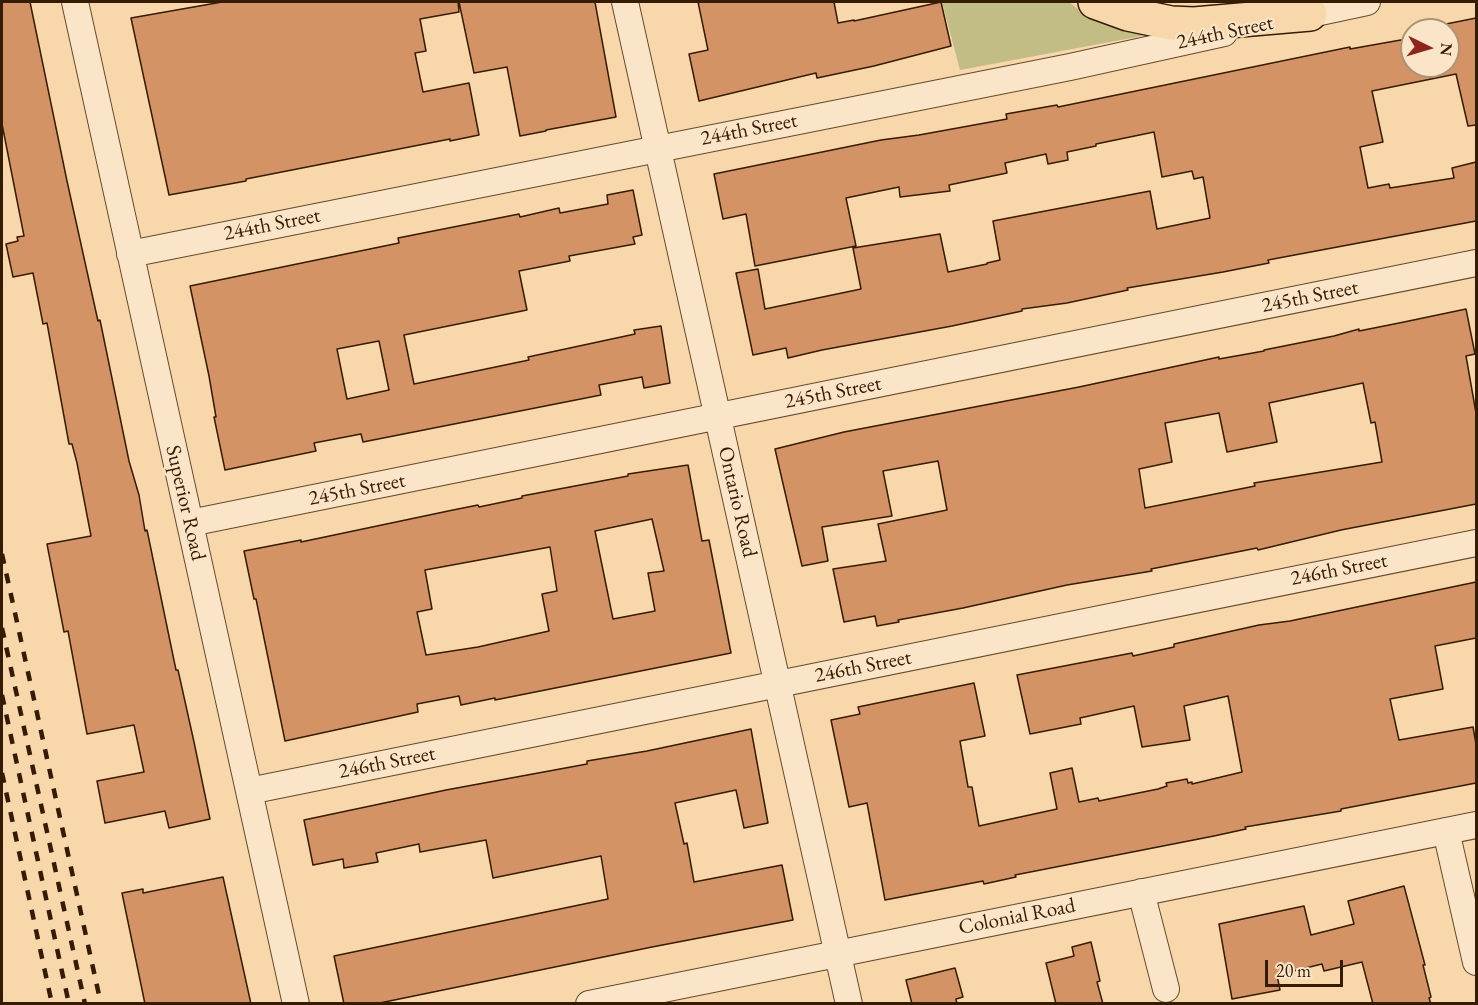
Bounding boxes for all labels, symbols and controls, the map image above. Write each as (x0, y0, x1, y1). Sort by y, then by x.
street label: 244th Street (1174, 10, 1276, 56)
north arrow (1400, 18, 1460, 78)
text: N (1435, 42, 1457, 57)
street label: 244th Street (699, 108, 799, 152)
street label: 244th Street (222, 203, 322, 247)
street label: 245th Street (1260, 275, 1360, 319)
street label: 245th Street (783, 371, 883, 415)
street label: Superior Road (159, 443, 211, 563)
street label: Ontario Road (712, 444, 762, 560)
street label: 245th Street (307, 468, 407, 512)
street label: 246th Street (1289, 548, 1389, 592)
street label: 246th Street (813, 645, 913, 689)
street label: 246th Street (337, 741, 437, 785)
street label: Colonial Road (957, 893, 1077, 941)
scale bar (1268, 948, 1346, 986)
text: 20 m (1276, 959, 1311, 982)

